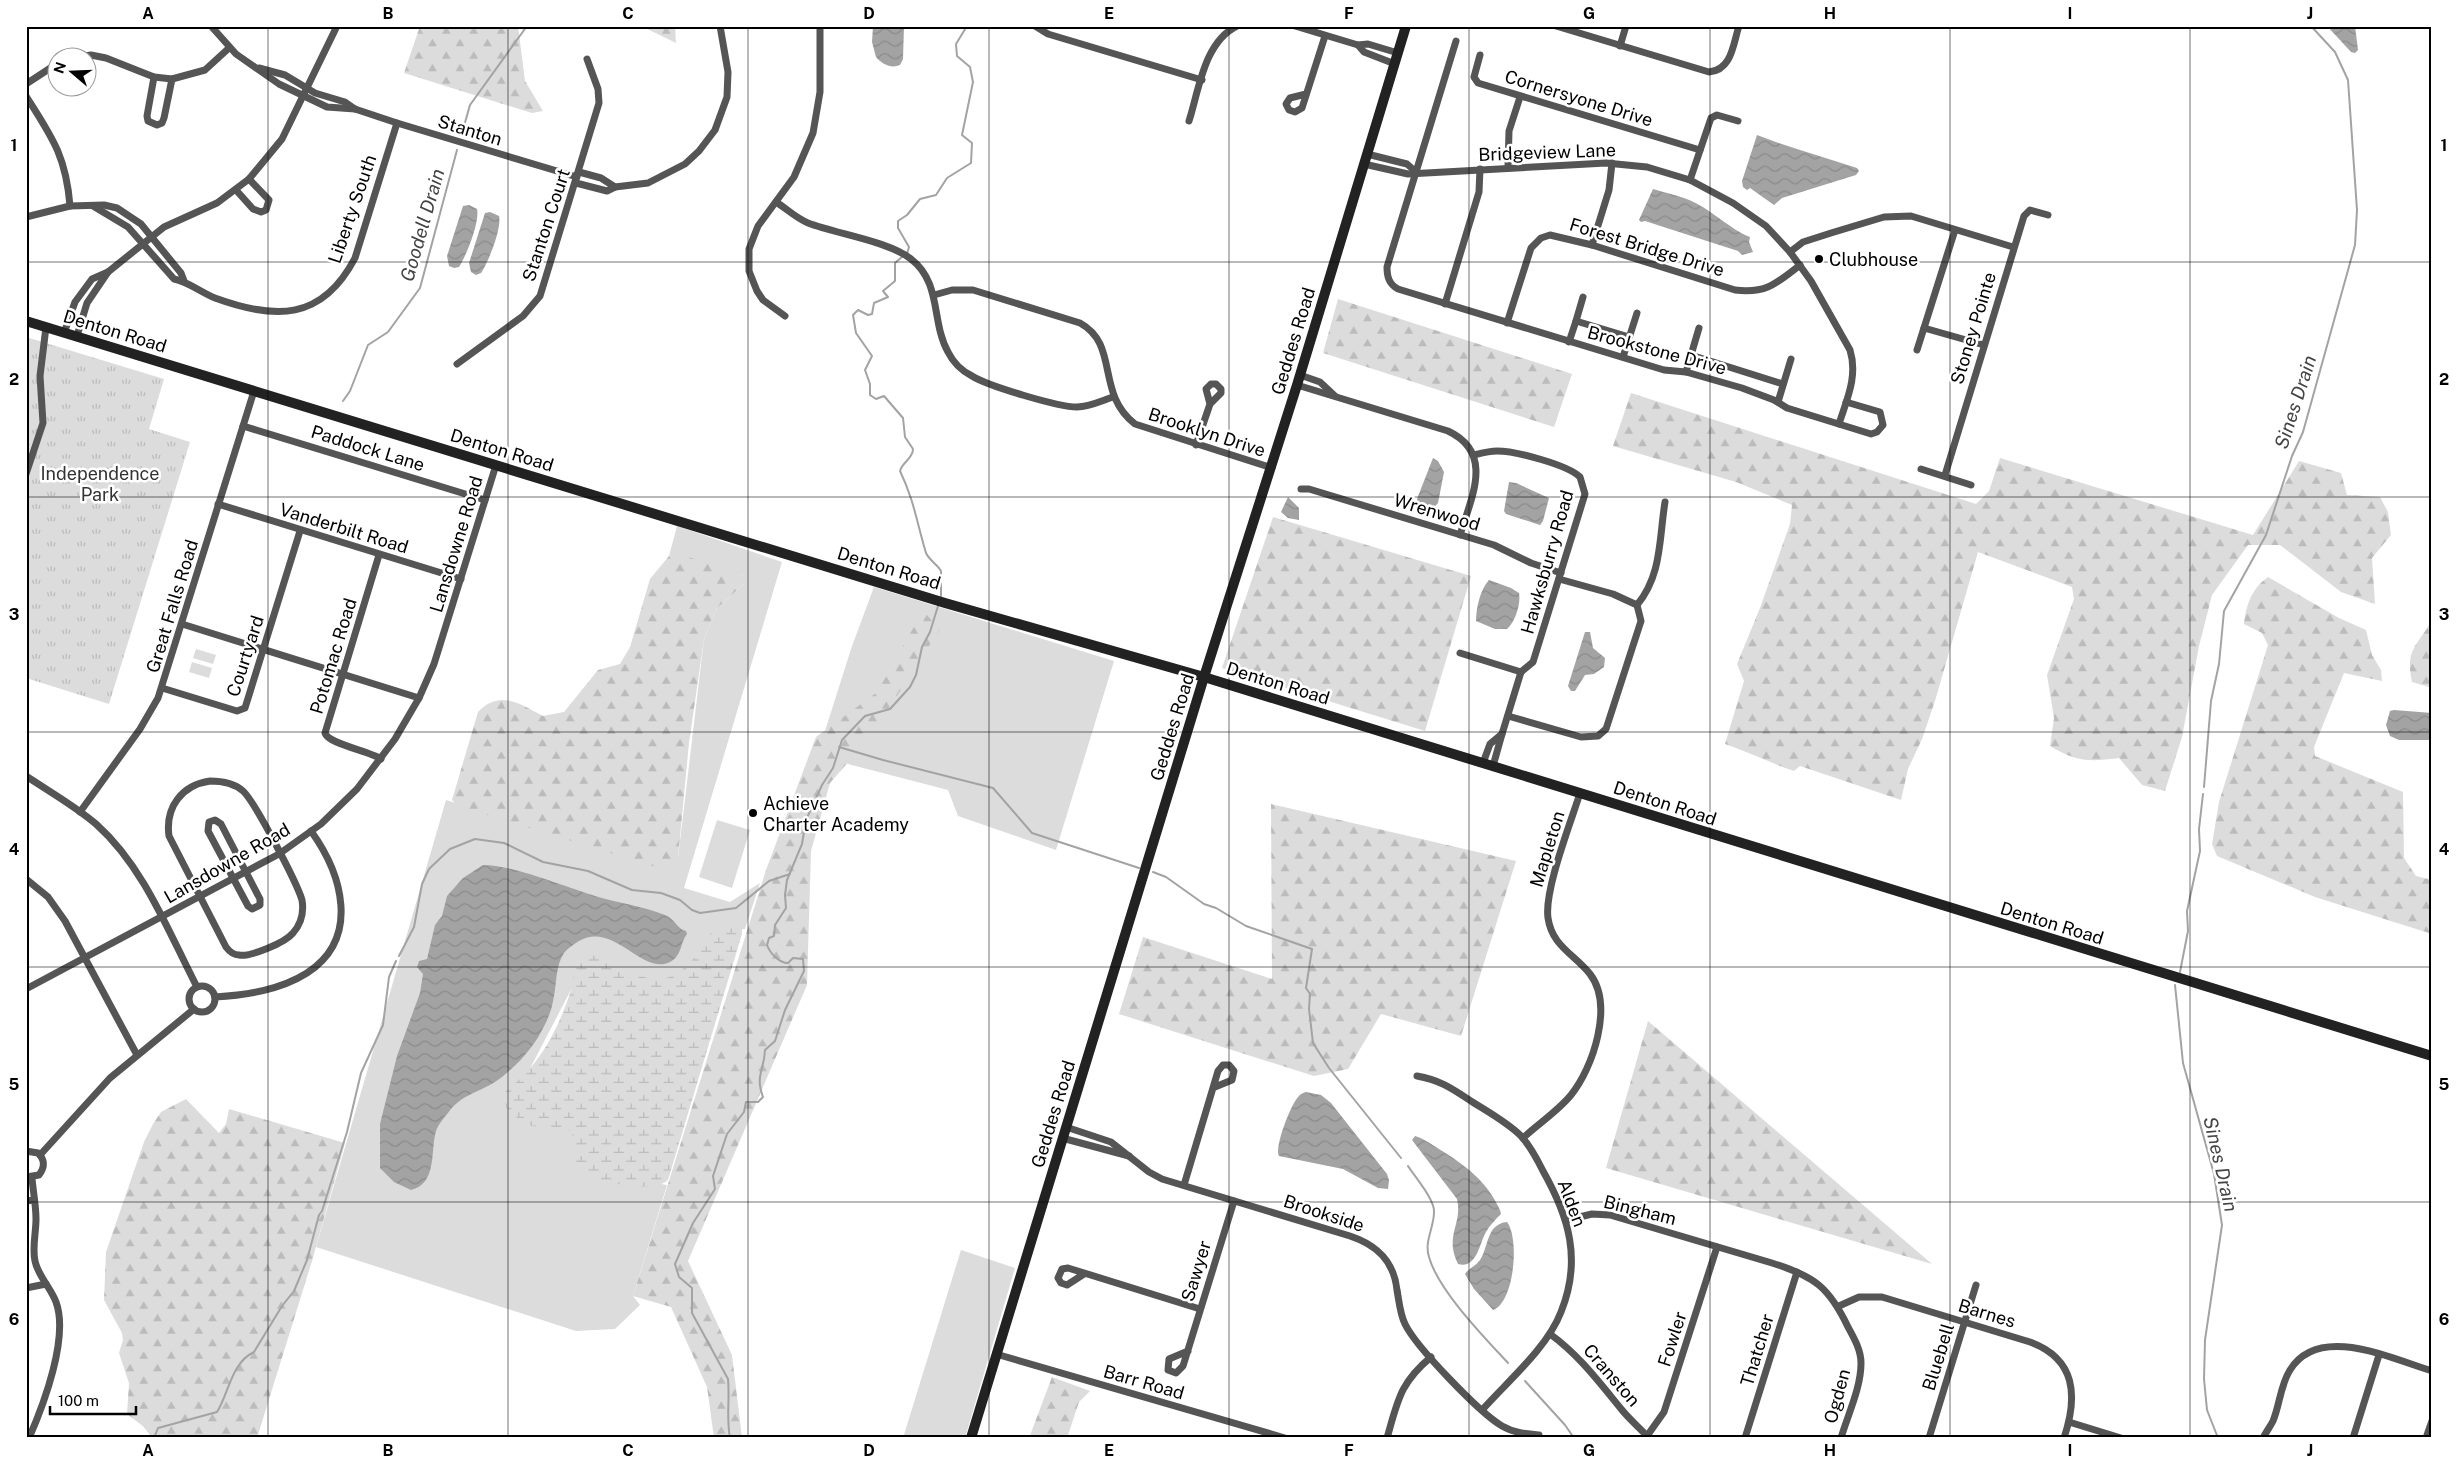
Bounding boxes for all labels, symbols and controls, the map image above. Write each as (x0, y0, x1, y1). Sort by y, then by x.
text: A (142, 4, 154, 23)
text: B (383, 4, 394, 23)
text: C (622, 4, 634, 23)
text: D (863, 4, 875, 23)
text: E (1104, 4, 1114, 23)
text: F (1344, 4, 1354, 23)
text: G (1583, 4, 1595, 23)
text: H (1824, 4, 1836, 23)
text: I (2068, 4, 2072, 23)
text: J (2307, 4, 2313, 23)
north arrow (48, 48, 98, 98)
text: N (50, 60, 69, 76)
street label: Cornersyone Drive (1502, 65, 1656, 131)
street label: Stanton (435, 110, 505, 150)
text: 1 (11, 136, 17, 155)
text: 1 (2441, 136, 2447, 155)
street label: Bridgeview Lane (1478, 139, 1616, 165)
street label: Liberty South (324, 152, 380, 266)
water label: Goodell Drain (395, 166, 449, 284)
street label: Stanton Court (518, 166, 574, 284)
street label: Forest Bridge Drive (1567, 213, 1727, 281)
place label: Clubhouse (1829, 249, 1918, 270)
marker: Clubhouse (1813, 253, 1825, 265)
street label: Stoney Pointe (1946, 269, 2000, 387)
street label: Geddes Road (1267, 285, 1319, 397)
street label: Denton Road (61, 305, 169, 357)
street label: Brookstone Drive (1585, 321, 1729, 379)
water label: Sines Drain (2270, 352, 2320, 452)
text: 2 (9, 370, 19, 389)
text: 2 (2439, 370, 2449, 389)
street label: Brooklyn Drive (1146, 403, 1268, 461)
street label: Paddock Lane (309, 421, 427, 475)
street label: Denton Road (448, 424, 556, 476)
park label: Independence Park (41, 463, 159, 505)
street label: Lansdowne Road (425, 473, 487, 615)
street label: Hawksburry Road (1516, 488, 1578, 636)
street label: Wrenwood (1391, 489, 1483, 535)
street label: Vanderbilt Road (277, 498, 411, 558)
street label: Great Falls Road (142, 537, 202, 675)
street label: Denton Road (835, 542, 943, 594)
street label: Potomac Road (305, 595, 361, 717)
text: 3 (9, 605, 19, 624)
text: 3 (2439, 605, 2449, 624)
street label: Courtyard (222, 613, 268, 699)
street label: Denton Road (1224, 657, 1332, 709)
street label: Geddes Road (1146, 671, 1198, 783)
street label: Denton Road (1611, 776, 1719, 830)
place label: Achieve Charter Academy (763, 793, 909, 835)
marker: Achieve Charter Academy (747, 807, 759, 819)
street label: Mapleton (1525, 808, 1569, 890)
street label: Lansdowne Road (160, 818, 294, 908)
text: 4 (9, 840, 20, 859)
text: 4 (2439, 840, 2450, 859)
street label: Denton Road (1998, 897, 2106, 949)
street label: Geddes Road (1027, 1058, 1079, 1170)
text: 5 (9, 1075, 20, 1094)
text: 5 (2439, 1075, 2450, 1094)
water label: Sines Drain (2199, 1114, 2243, 1214)
street label: Alden (1553, 1176, 1591, 1230)
street label: Brookside (1281, 1190, 1367, 1236)
street label: Bingham (1602, 1191, 1678, 1229)
street label: Sawyer (1177, 1238, 1215, 1304)
street label: Barnes (1956, 1294, 2018, 1332)
street label: Fowler (1653, 1309, 1691, 1369)
text: 6 (9, 1310, 19, 1329)
text: 6 (2439, 1310, 2449, 1329)
street label: Thatcher (1736, 1311, 1778, 1389)
street label: Bluebell (1918, 1321, 1958, 1393)
street label: Cranston (1579, 1340, 1645, 1410)
street label: Barr Road (1101, 1360, 1187, 1404)
street label: Ogden (1820, 1367, 1854, 1425)
scale bar (50, 1384, 136, 1416)
text: 100 m (58, 1392, 99, 1409)
text: A (142, 1441, 154, 1460)
text: B (383, 1441, 394, 1460)
text: C (622, 1441, 634, 1460)
text: D (863, 1441, 875, 1460)
text: E (1104, 1441, 1114, 1460)
text: F (1344, 1441, 1354, 1460)
text: G (1583, 1441, 1595, 1460)
text: H (1824, 1441, 1836, 1460)
text: I (2068, 1441, 2072, 1460)
text: J (2307, 1441, 2313, 1460)

